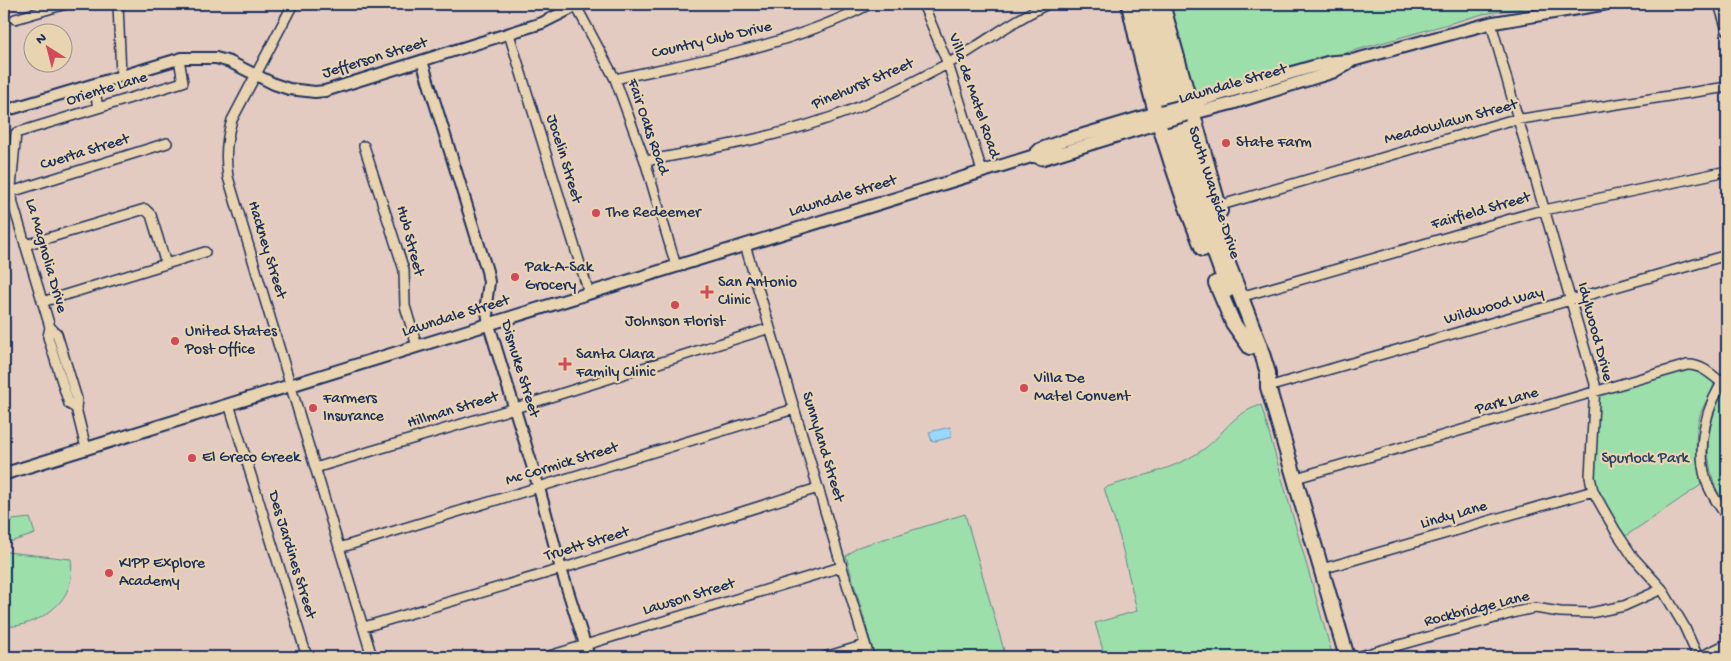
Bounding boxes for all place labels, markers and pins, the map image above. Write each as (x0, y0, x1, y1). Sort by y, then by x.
place label: State Farm (1236, 134, 1312, 153)
marker: State Farm (1220, 137, 1232, 149)
place label: The Redeemer (605, 204, 702, 223)
marker: The Redeemer (590, 207, 602, 219)
place label: Pak-A-Sak Grocery (524, 259, 595, 296)
marker: Pak-A-Sak Grocery (509, 271, 521, 283)
place label: San Antonio Clinic (718, 274, 797, 311)
marker: San Antonio Clinic (700, 285, 714, 299)
marker: Johnson Florist (669, 299, 681, 311)
place label: Johnson Florist (625, 313, 727, 332)
place label: United States Post Office (184, 323, 278, 360)
marker: United States Post Office (169, 335, 181, 347)
place label: Santa Clara Family Clinic (575, 346, 656, 383)
marker: Santa Clara Family Clinic (558, 357, 572, 371)
place label: Villa De Matel Convent (1033, 370, 1132, 407)
marker: Villa De Matel Convent (1018, 382, 1030, 394)
place label: Farmers Insurance (322, 390, 384, 427)
marker: Farmers Insurance (307, 402, 319, 414)
place label: El Greco Greek (202, 449, 302, 468)
marker: El Greco Greek (186, 452, 198, 464)
place label: KIPP Explore Academy (119, 555, 206, 592)
marker: KIPP Explore Academy (103, 567, 115, 579)

